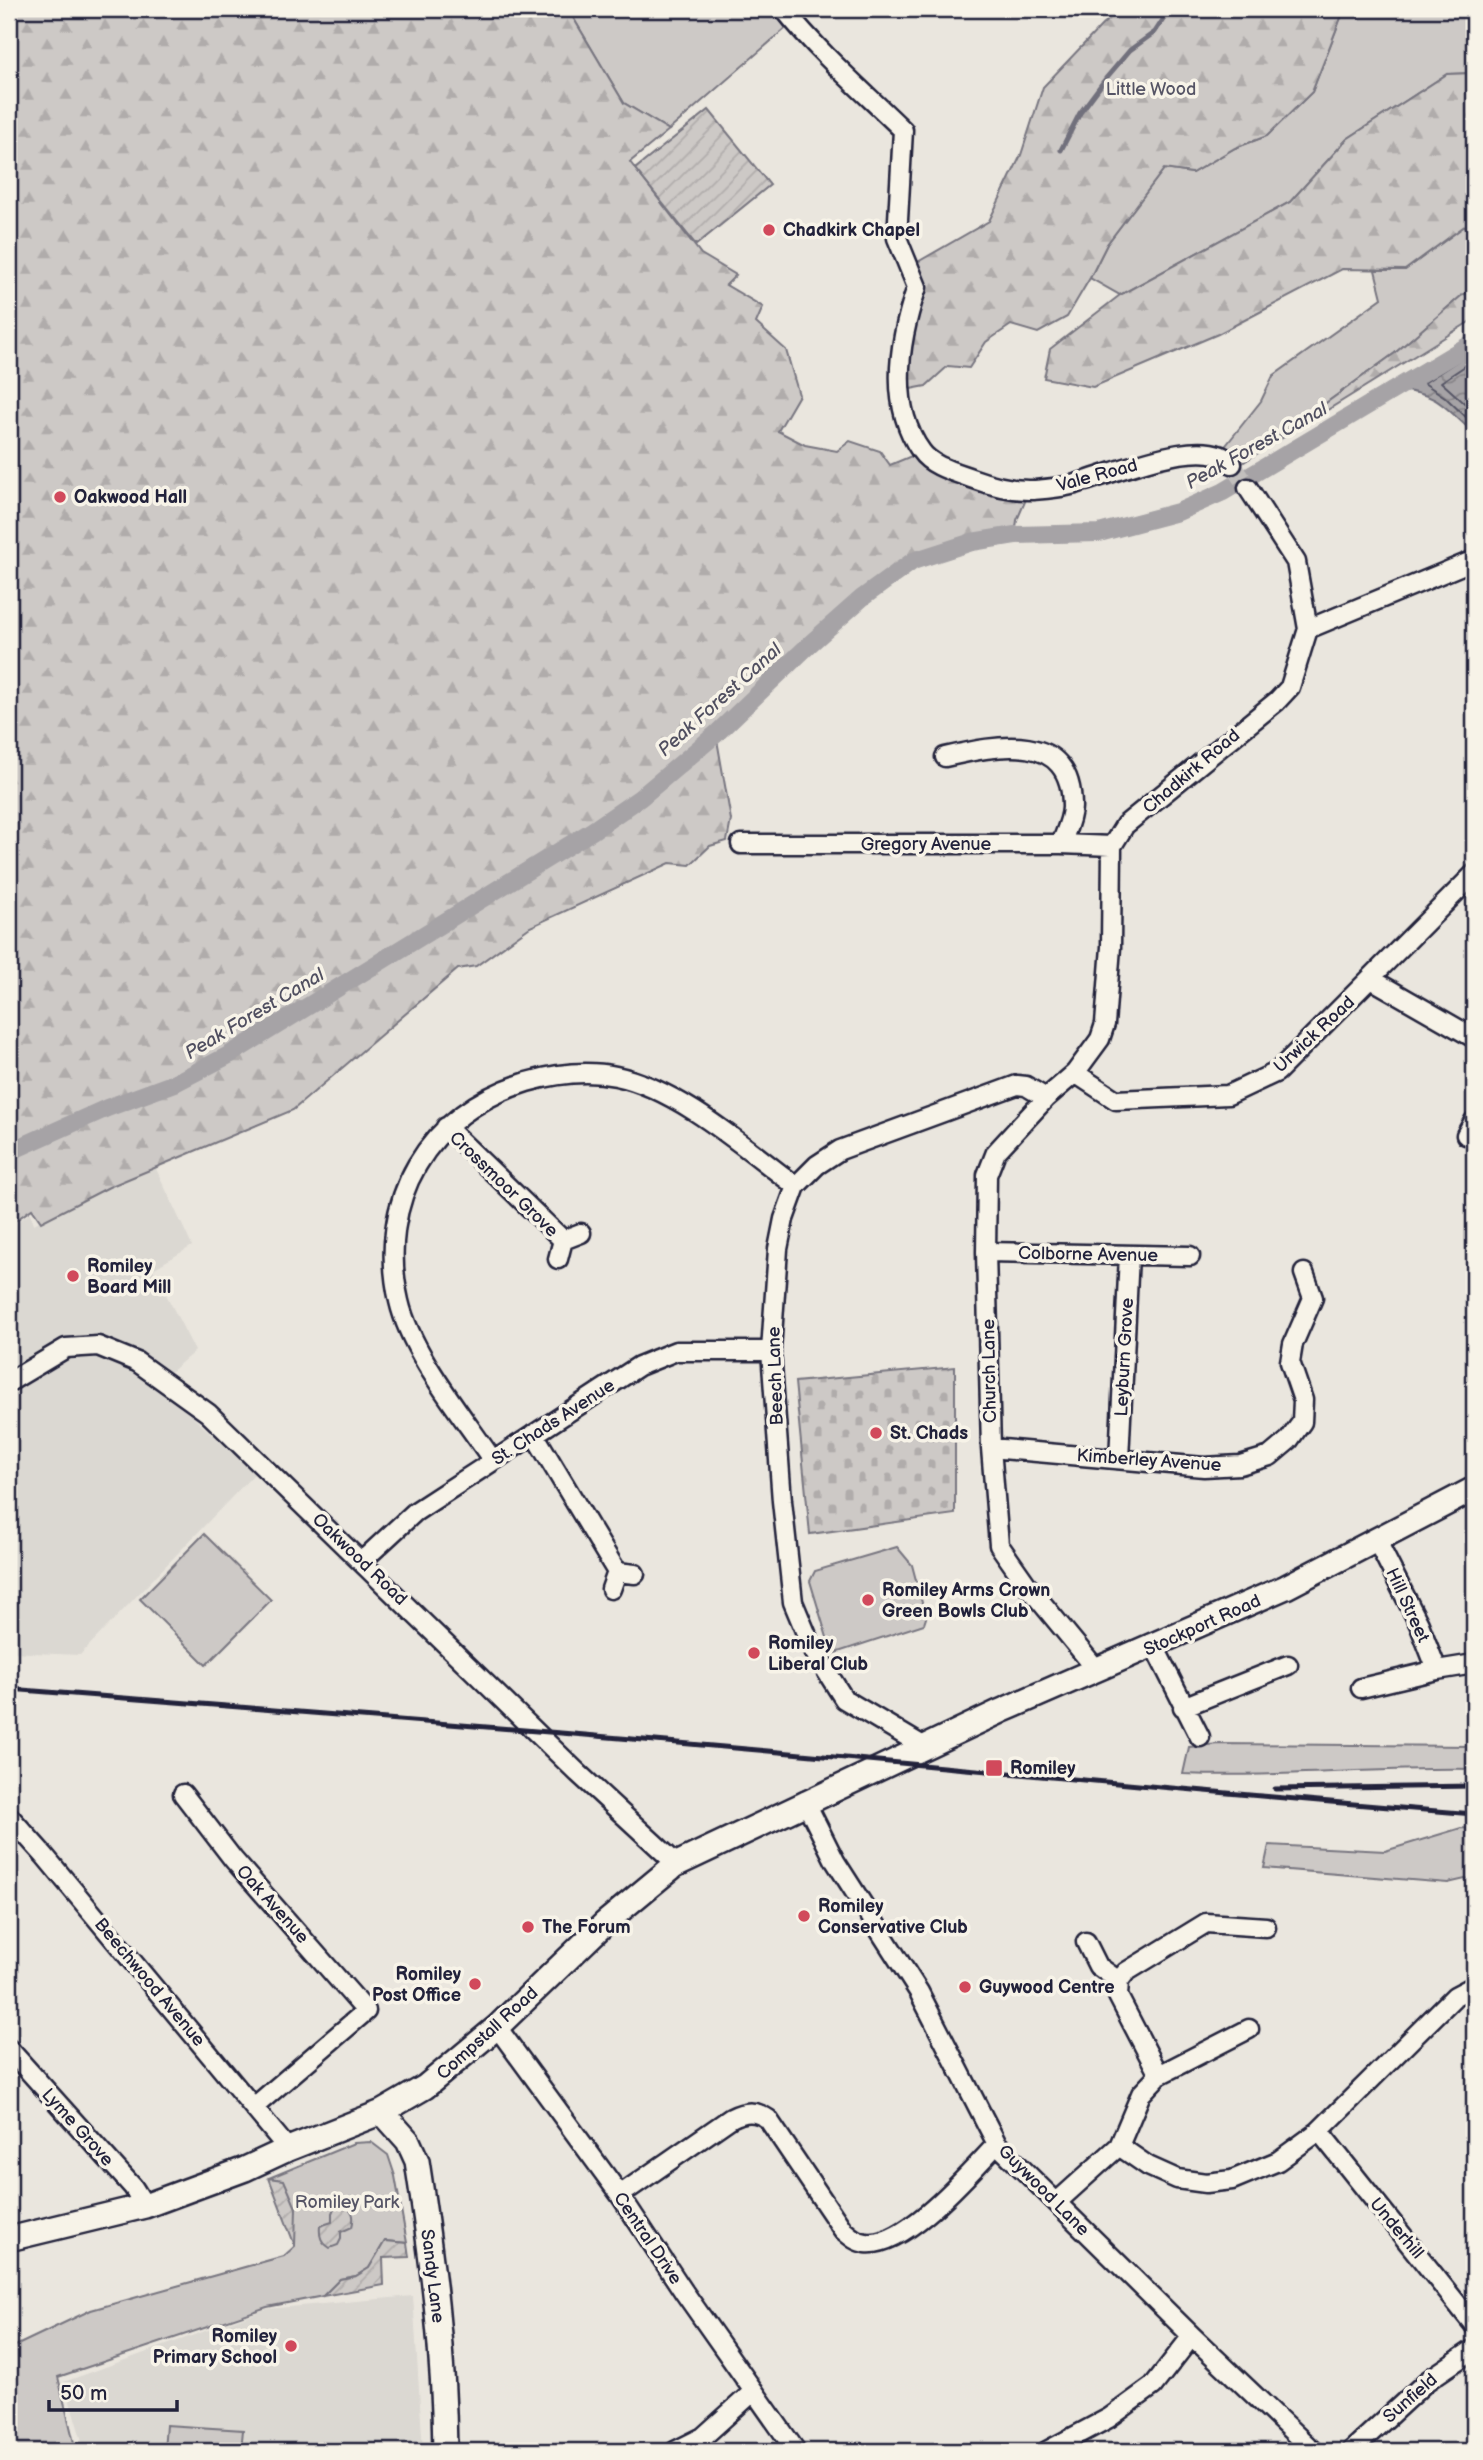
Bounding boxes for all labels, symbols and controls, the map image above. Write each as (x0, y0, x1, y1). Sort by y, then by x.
park label: Little Wood (1106, 79, 1196, 100)
place label: Chadkirk Chapel (783, 220, 920, 241)
marker: Chadkirk Chapel (761, 222, 777, 238)
water label: Peak Forest Canal (1182, 398, 1332, 495)
street label: Vale Road (1054, 455, 1140, 496)
place label: Oakwood Hall (74, 487, 187, 508)
marker: Oakwood Hall (52, 489, 68, 505)
water label: Peak Forest Canal (653, 638, 787, 762)
street label: Chadkirk Road (1139, 725, 1244, 818)
street label: Gregory Avenue (861, 834, 992, 855)
water label: Peak Forest Canal (181, 963, 329, 1065)
street label: Urwick Road (1270, 992, 1359, 1077)
street label: Crossmoor Grove (445, 1127, 562, 1242)
street label: Colborne Avenue (1018, 1243, 1158, 1266)
place label: Romiley Board Mill (87, 1256, 171, 1298)
marker: Romiley Board Mill (65, 1268, 81, 1284)
street label: Leyburn Grove (1111, 1297, 1138, 1417)
street label: Church Lane (978, 1318, 1001, 1423)
street label: Beech Lane (763, 1326, 788, 1426)
street label: St. Chads Avenue (488, 1375, 619, 1470)
place label: St. Chads (890, 1423, 968, 1444)
marker: St. Chads (868, 1425, 884, 1441)
street label: Kimberley Avenue (1076, 1445, 1222, 1476)
street label: Oakwood Road (308, 1509, 411, 1610)
street label: Hill Street (1381, 1565, 1434, 1646)
place label: Romiley Arms Crown Green Bowls Club (882, 1580, 1050, 1622)
street label: Stockport Road (1140, 1590, 1264, 1661)
marker: Romiley Arms Crown Green Bowls Club (860, 1592, 876, 1608)
place label: Romiley Liberal Club (768, 1633, 869, 1675)
marker: Romiley Liberal Club (746, 1645, 762, 1661)
marker: Romiley (984, 1758, 1004, 1778)
place label: Romiley (1010, 1758, 1076, 1779)
street label: Oak Avenue (232, 1861, 313, 1948)
place label: Romiley Conservative Club (818, 1896, 968, 1938)
marker: Romiley Conservative Club (796, 1908, 812, 1924)
street label: Beechwood Avenue (90, 1914, 210, 2051)
place label: The Forum (542, 1917, 631, 1938)
marker: The Forum (520, 1919, 536, 1935)
place label: Romiley Post Office (372, 1964, 462, 2006)
marker: Romiley Post Office (467, 1976, 483, 1992)
place label: Guywood Centre (979, 1977, 1115, 1998)
marker: Guywood Centre (957, 1979, 973, 1995)
street label: Compstall Road (432, 1982, 542, 2084)
street label: Lyme Grove (37, 2084, 118, 2171)
street label: Guywood Lane (994, 2140, 1094, 2240)
street label: Central Drive (609, 2188, 686, 2289)
park label: Romiley Park (295, 2192, 399, 2213)
street label: Underhill (1365, 2194, 1428, 2263)
street label: Sandy Lane (416, 2228, 449, 2324)
place label: Romiley Primary School (153, 2326, 278, 2368)
marker: Romiley Primary School (283, 2338, 299, 2354)
scale bar (49, 2369, 177, 2413)
street label: Sunfield (1379, 2369, 1442, 2428)
text: 50 m (60, 2381, 107, 2406)

